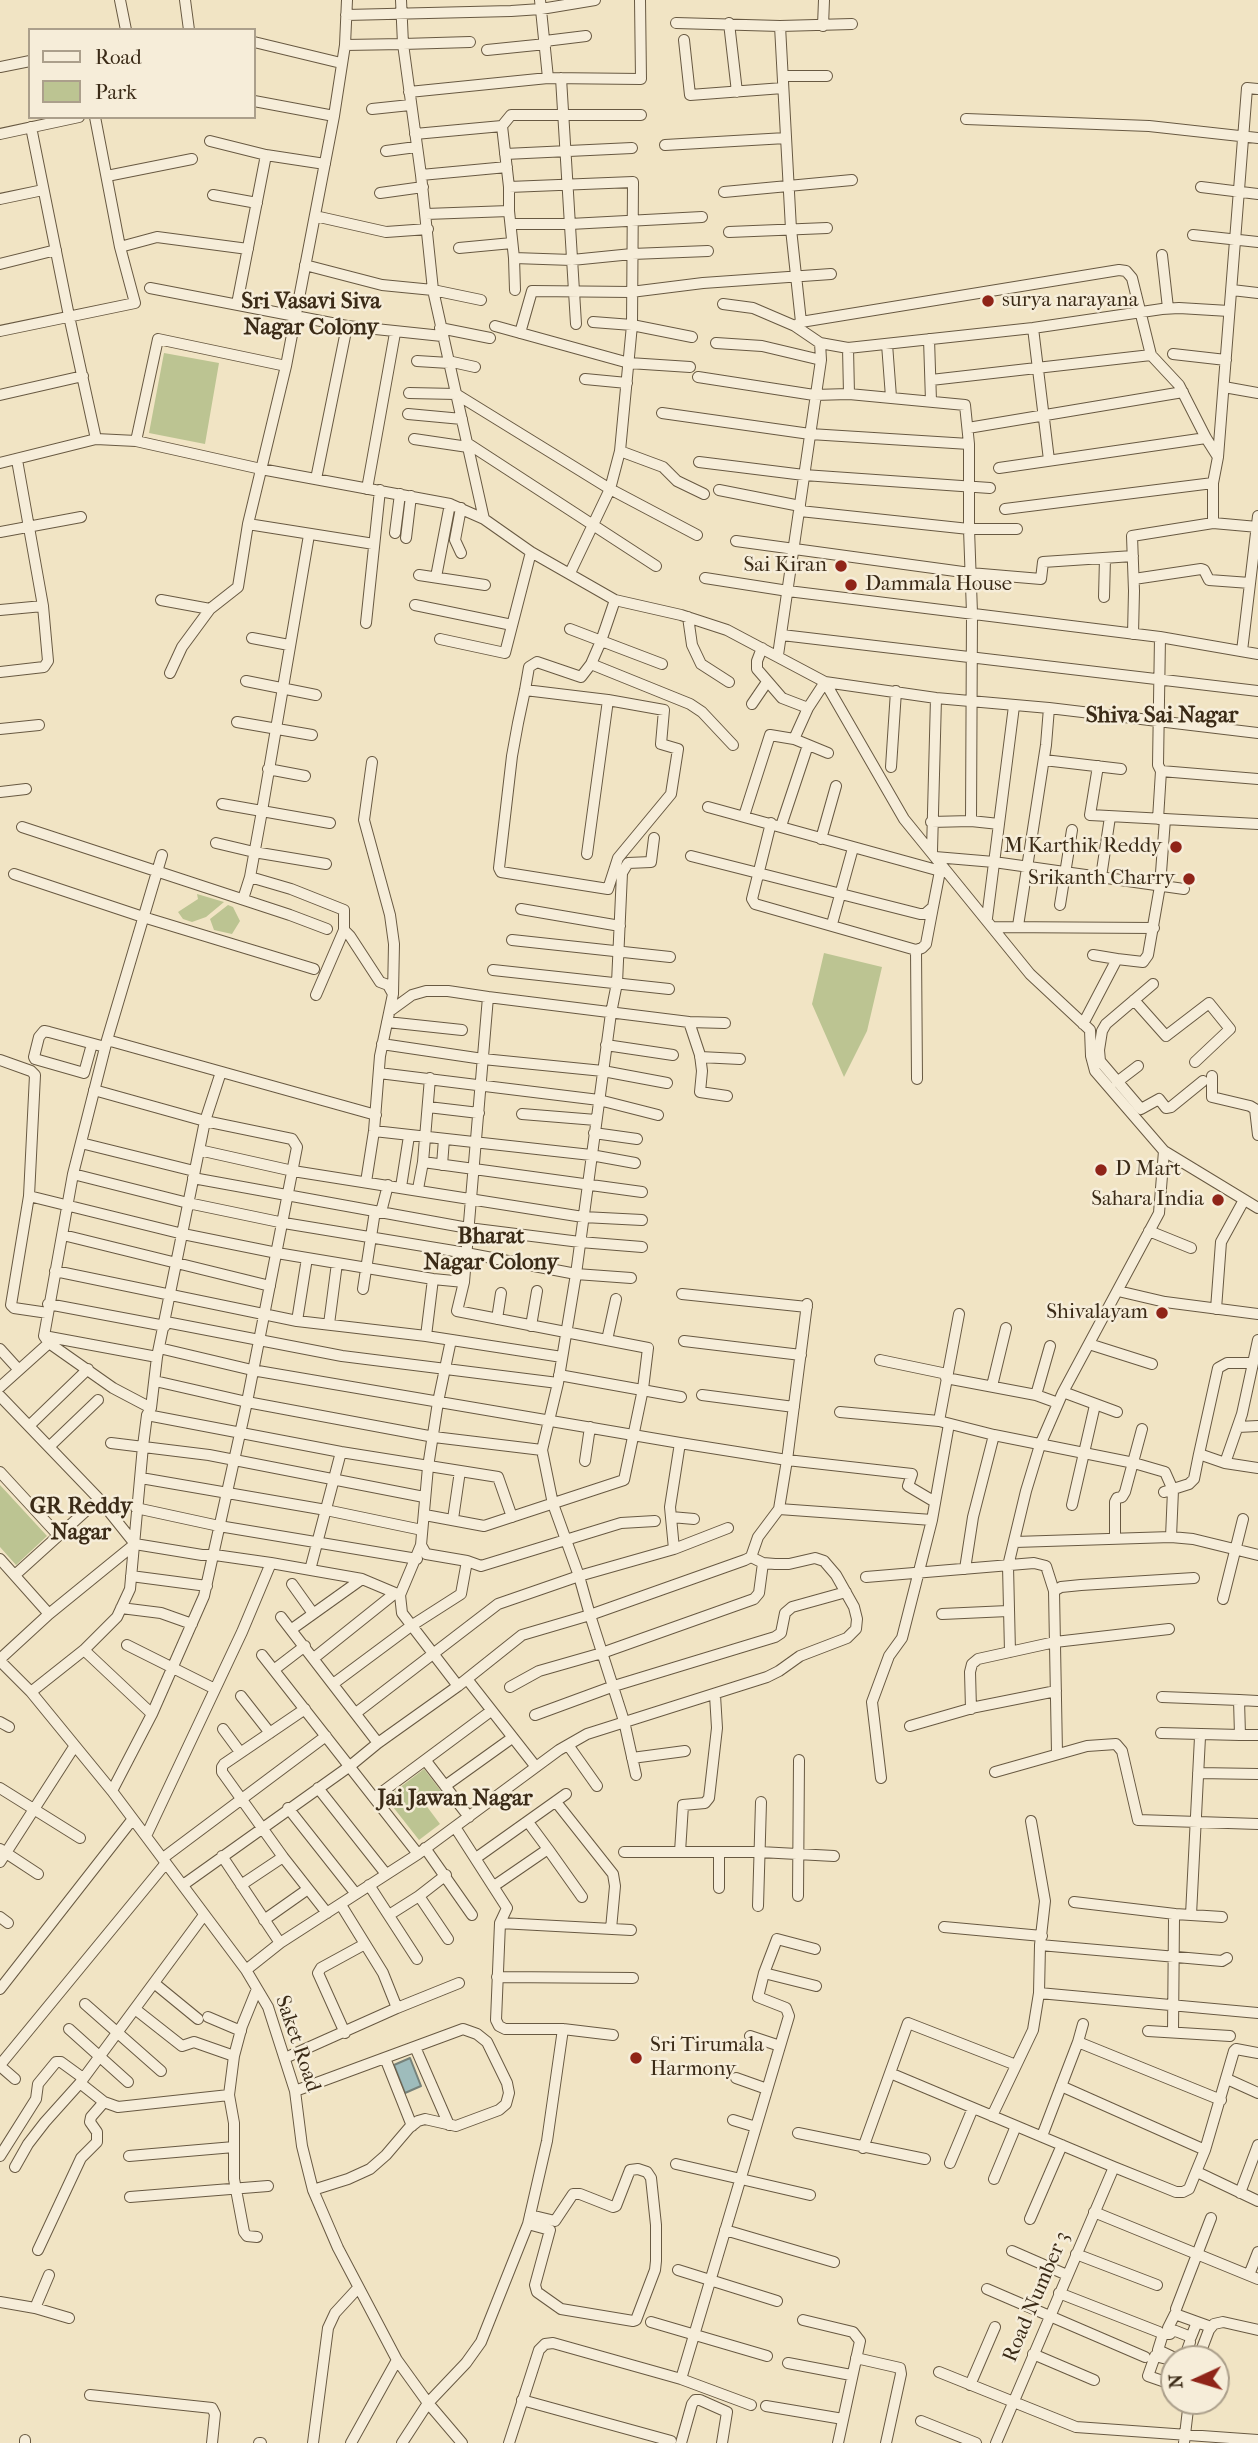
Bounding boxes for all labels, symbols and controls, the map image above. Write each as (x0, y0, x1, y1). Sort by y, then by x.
legend (28, 28, 256, 119)
text: Road (95, 45, 142, 69)
text: Park (95, 80, 137, 104)
district label: Sri Vasavi Siva Nagar Colony (241, 288, 381, 342)
place label: surya narayana (1002, 288, 1138, 314)
marker: surya narayana (980, 293, 996, 309)
place label: Sai Kiran (743, 553, 827, 579)
marker: Sai Kiran (833, 558, 849, 574)
place label: Dammala House (865, 572, 1012, 598)
marker: Dammala House (843, 577, 859, 593)
district label: Shiva Sai Nagar (1086, 702, 1238, 730)
place label: M Karthik Reddy (1004, 834, 1162, 860)
marker: M Karthik Reddy (1168, 839, 1184, 855)
place label: Srikanth Charry (1028, 866, 1175, 892)
marker: Srikanth Charry (1181, 871, 1197, 887)
place label: D Mart (1115, 1157, 1181, 1183)
marker: D Mart (1093, 1162, 1109, 1178)
place label: Sahara India (1091, 1187, 1204, 1213)
marker: Sahara India (1210, 1192, 1226, 1208)
district label: Bharat Nagar Colony (424, 1223, 558, 1277)
place label: Shivalayam (1046, 1300, 1148, 1326)
marker: Shivalayam (1154, 1305, 1170, 1321)
district label: GR Reddy Nagar (30, 1493, 132, 1547)
district label: Jai Jawan Nagar (378, 1785, 532, 1813)
street label: Saket Road (269, 1993, 325, 2095)
place label: Sri Tirumala Harmony (650, 2033, 764, 2083)
marker: Sri Tirumala Harmony (628, 2050, 644, 2066)
street label: Road Number 3 (998, 2228, 1076, 2366)
north arrow (1160, 2345, 1230, 2415)
text: N (1165, 2373, 1188, 2389)

